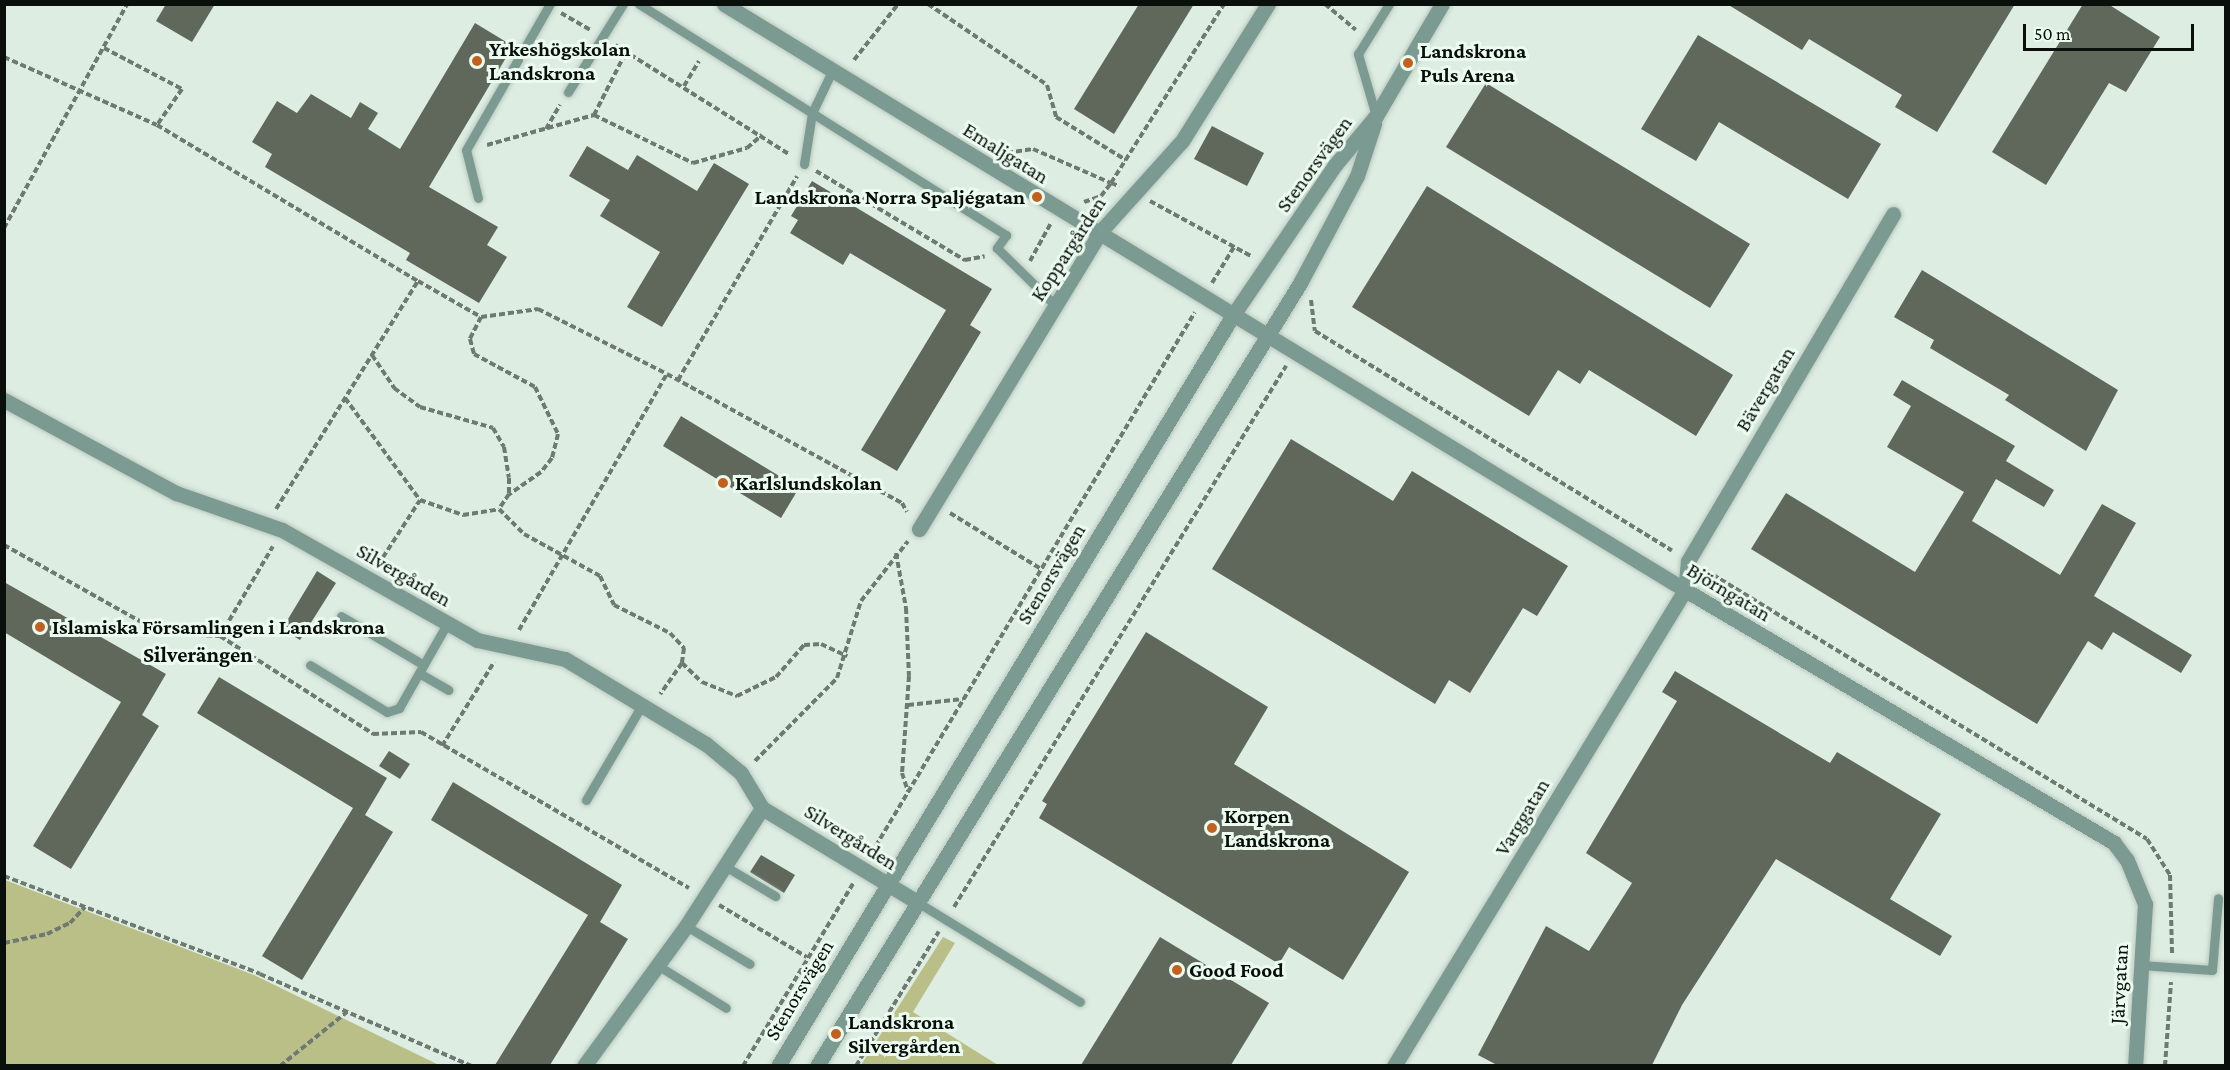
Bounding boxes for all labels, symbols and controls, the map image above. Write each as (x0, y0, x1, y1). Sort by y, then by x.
scale bar (2026, 12, 2197, 50)
text: 50 m (2034, 24, 2071, 44)
place label: Yrkeshögskolan Landskrona (489, 36, 630, 86)
place label: Landskrona Puls Arena (1420, 38, 1526, 88)
marker: Yrkeshögskolan Landskrona (470, 54, 484, 68)
marker: Landskrona Puls Arena (1401, 56, 1415, 70)
street label: Stenorsvägen (1271, 111, 1357, 217)
street label: Emaljgatan (958, 117, 1054, 189)
place label: Landskrona Norra Spaljégatan (755, 184, 1025, 210)
marker: Landskrona Norra Spaljégatan (1030, 190, 1044, 204)
street label: Koppargården (1025, 192, 1111, 306)
street label: Bävergatan (1730, 342, 1800, 436)
place label: Karlslundskolan (735, 470, 882, 496)
marker: Karlslundskolan (716, 476, 730, 490)
street label: Stenorsvägen (1011, 519, 1091, 629)
street label: Silvergården (352, 538, 456, 612)
street label: Björngatan (1682, 557, 1776, 627)
place label: Islamiska Församlingen i Landskrona (52, 614, 385, 640)
marker: Islamiska Församlingen i Landskrona (33, 620, 47, 634)
district label: Silverängen (143, 642, 253, 668)
street label: Varggatan (1489, 774, 1555, 860)
street label: Silvergården (800, 798, 902, 876)
place label: Korpen Landskrona (1224, 803, 1330, 853)
marker: Korpen Landskrona (1205, 821, 1219, 835)
street label: Stenorsvägen (759, 935, 839, 1045)
street label: Järvgatan (2104, 943, 2134, 1025)
place label: Good Food (1189, 957, 1284, 983)
marker: Good Food (1170, 963, 1184, 977)
place label: Landskrona Silvergården (848, 1009, 960, 1059)
marker: Landskrona Silvergården (829, 1027, 843, 1041)

